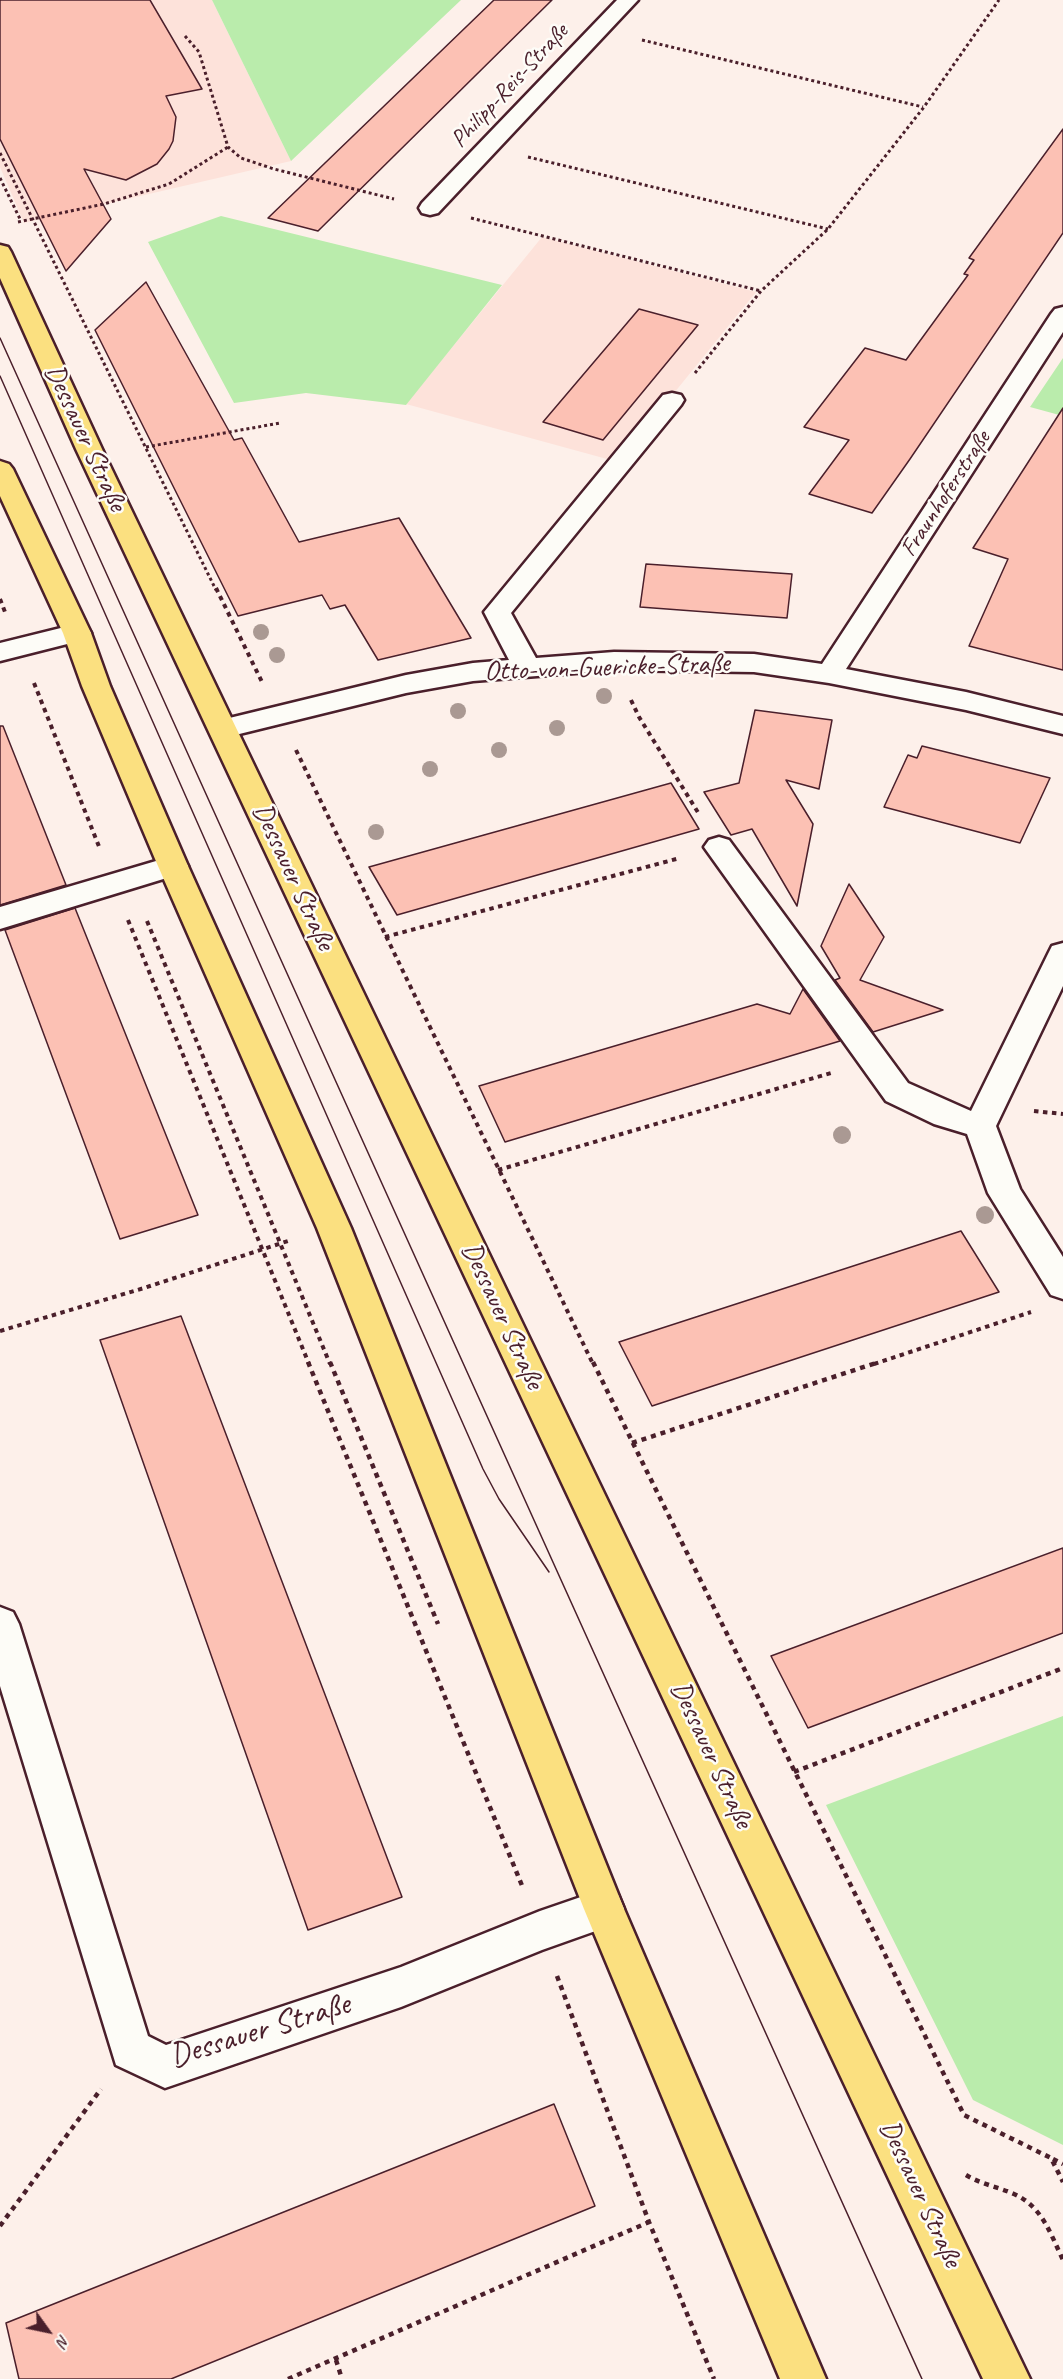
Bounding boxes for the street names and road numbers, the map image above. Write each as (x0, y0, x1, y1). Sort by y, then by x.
street label: Philipp-Reis-Straße (445, 18, 575, 154)
street label: Dessauer Straße (36, 359, 134, 517)
street label: Fraunhoferstraße (895, 426, 997, 562)
street label: Otto-von-Guericke-Straße (484, 647, 730, 689)
street label: Dessauer Straße (244, 798, 342, 956)
street label: Dessauer Straße (453, 1237, 551, 1395)
street label: Dessauer Straße (662, 1676, 760, 1834)
street label: Dessauer Straße (165, 1985, 355, 2077)
street label: Dessauer Straße (871, 2115, 969, 2273)

